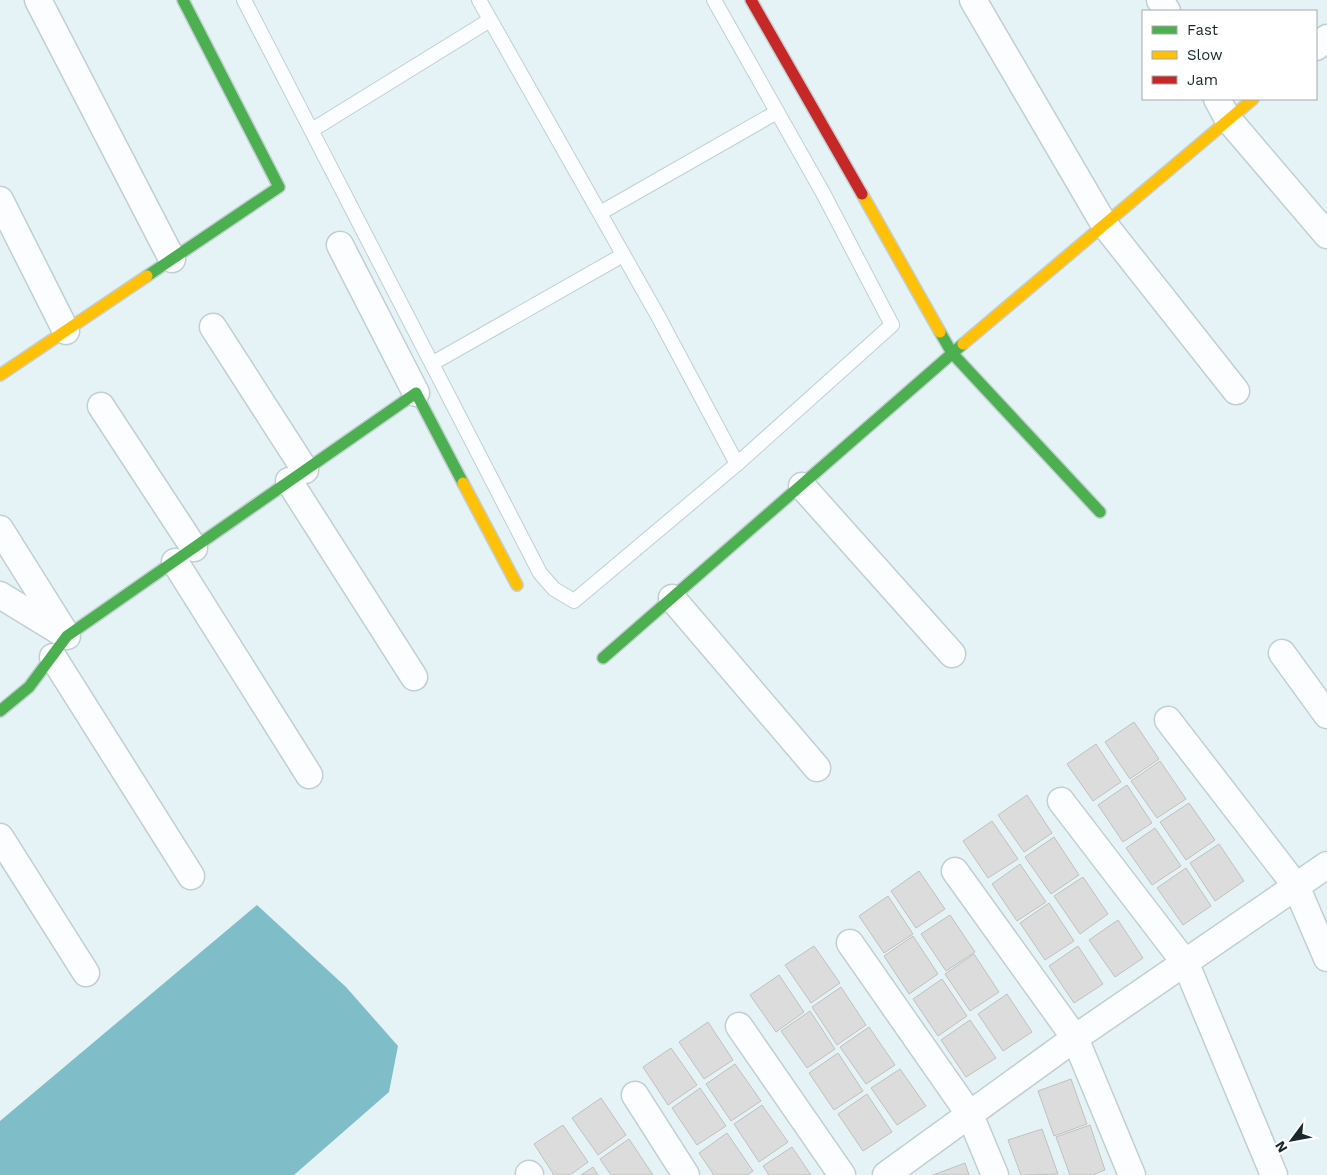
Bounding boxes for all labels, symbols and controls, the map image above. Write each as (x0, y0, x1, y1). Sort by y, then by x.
legend (1142, 10, 1317, 100)
text: Fast (1187, 21, 1219, 39)
text: Slow (1187, 46, 1223, 64)
text: Jam (1187, 71, 1218, 89)
north arrow (1267, 1115, 1317, 1165)
text: N (1271, 1138, 1291, 1156)

